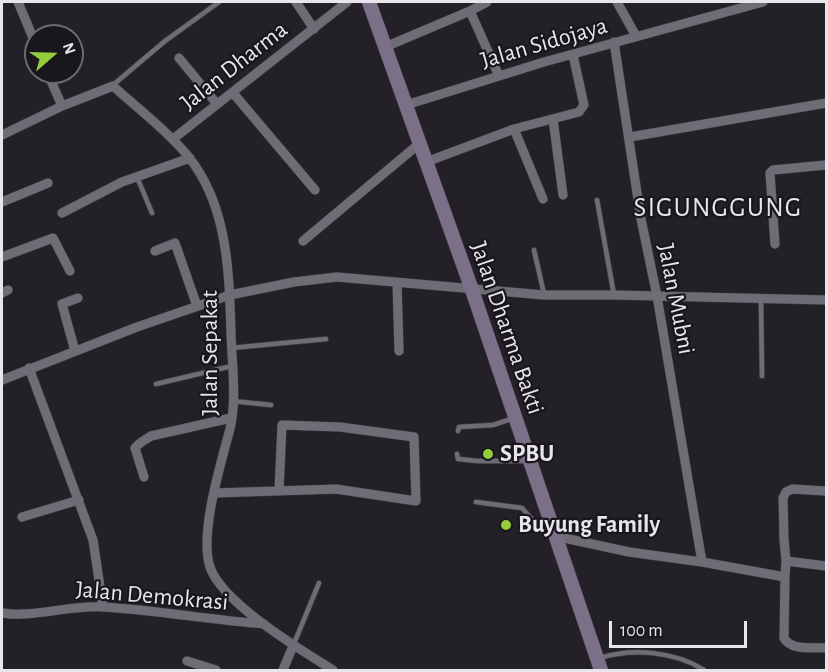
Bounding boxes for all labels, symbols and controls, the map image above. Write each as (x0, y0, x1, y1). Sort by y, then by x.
street label: Jalan Sidojaya (477, 11, 611, 75)
street label: Jalan Dharma (175, 15, 293, 117)
north arrow (24, 24, 84, 84)
text: N (60, 41, 78, 56)
district label: SIGUNGGUNG (633, 192, 803, 224)
street label: Jalan Dharma Bakti (464, 238, 550, 418)
street label: Jalan Mubni (651, 241, 701, 357)
street label: Jalan Sepakat (196, 290, 224, 416)
place label: SPBU (500, 440, 554, 468)
marker: SPBU (481, 447, 495, 461)
place label: Buyung Family (518, 511, 660, 539)
marker: Buyung Family (499, 518, 513, 532)
street label: Jalan Demokrasi (75, 575, 229, 617)
scale bar (612, 609, 750, 647)
text: 100 m (620, 622, 663, 640)

